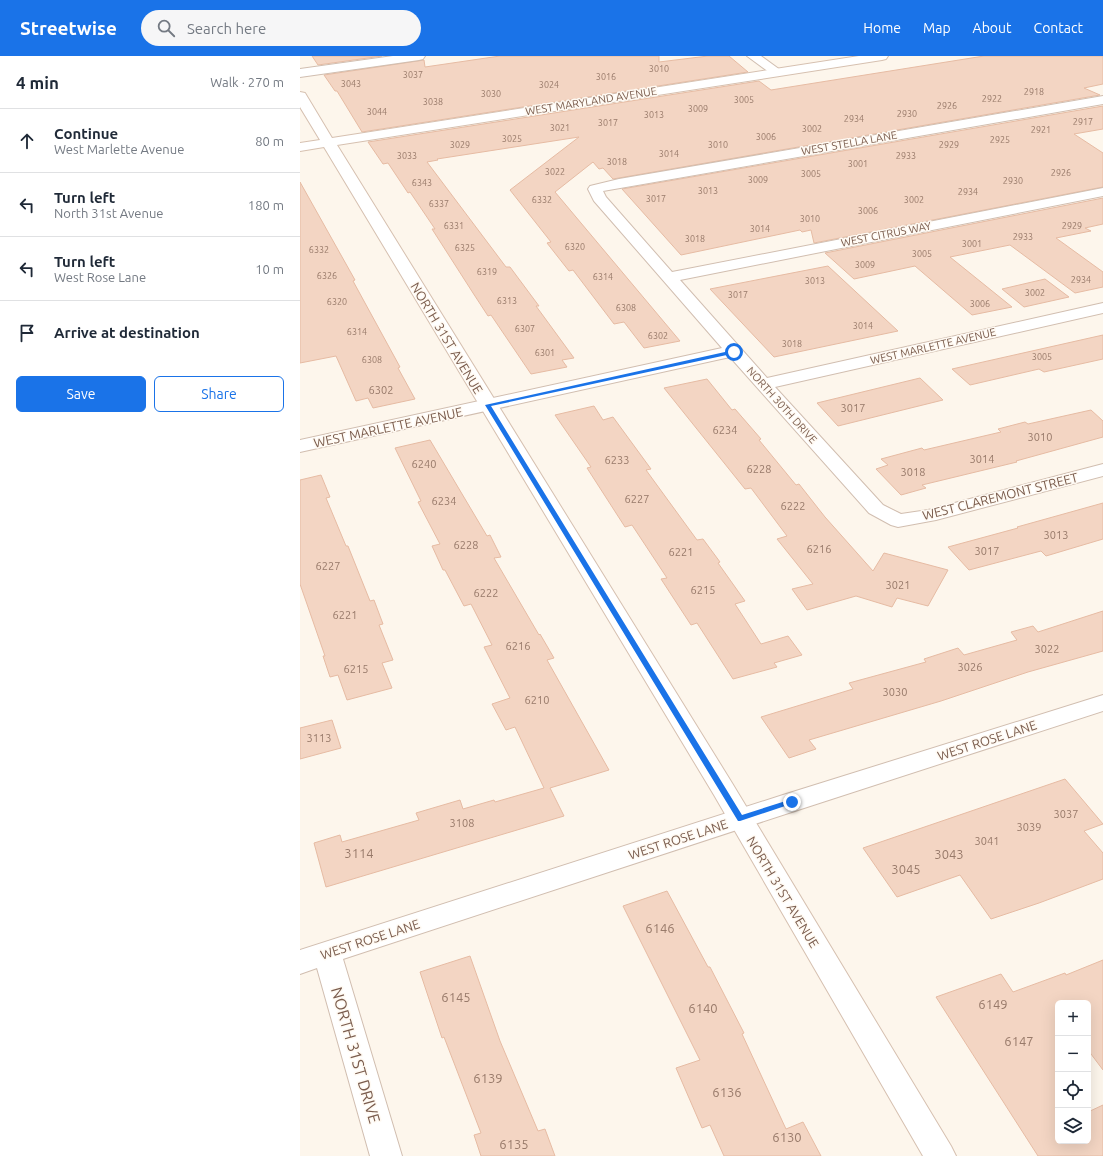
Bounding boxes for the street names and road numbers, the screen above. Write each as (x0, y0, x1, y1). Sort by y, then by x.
street label: WEST MARYLAND AVENUE (524, 85, 658, 117)
street label: WEST STELLA LANE (800, 129, 898, 157)
street label: WEST CITRUS WAY (840, 219, 933, 249)
street label: NORTH 31ST AVENUE (408, 280, 486, 396)
street label: WEST MARLETTE AVENUE (869, 326, 997, 366)
street label: NORTH 30TH DRIVE (744, 364, 820, 446)
street label: WEST MARLETTE AVENUE (312, 404, 464, 450)
street label: WEST CLAREMONT STREET (921, 470, 1079, 522)
street label: WEST ROSE LANE (936, 717, 1038, 763)
street label: WEST ROSE LANE (627, 816, 729, 862)
street label: NORTH 31ST AVENUE (744, 834, 822, 950)
street label: WEST ROSE LANE (319, 916, 421, 962)
street label: NORTH 31ST DRIVE (328, 985, 384, 1125)

